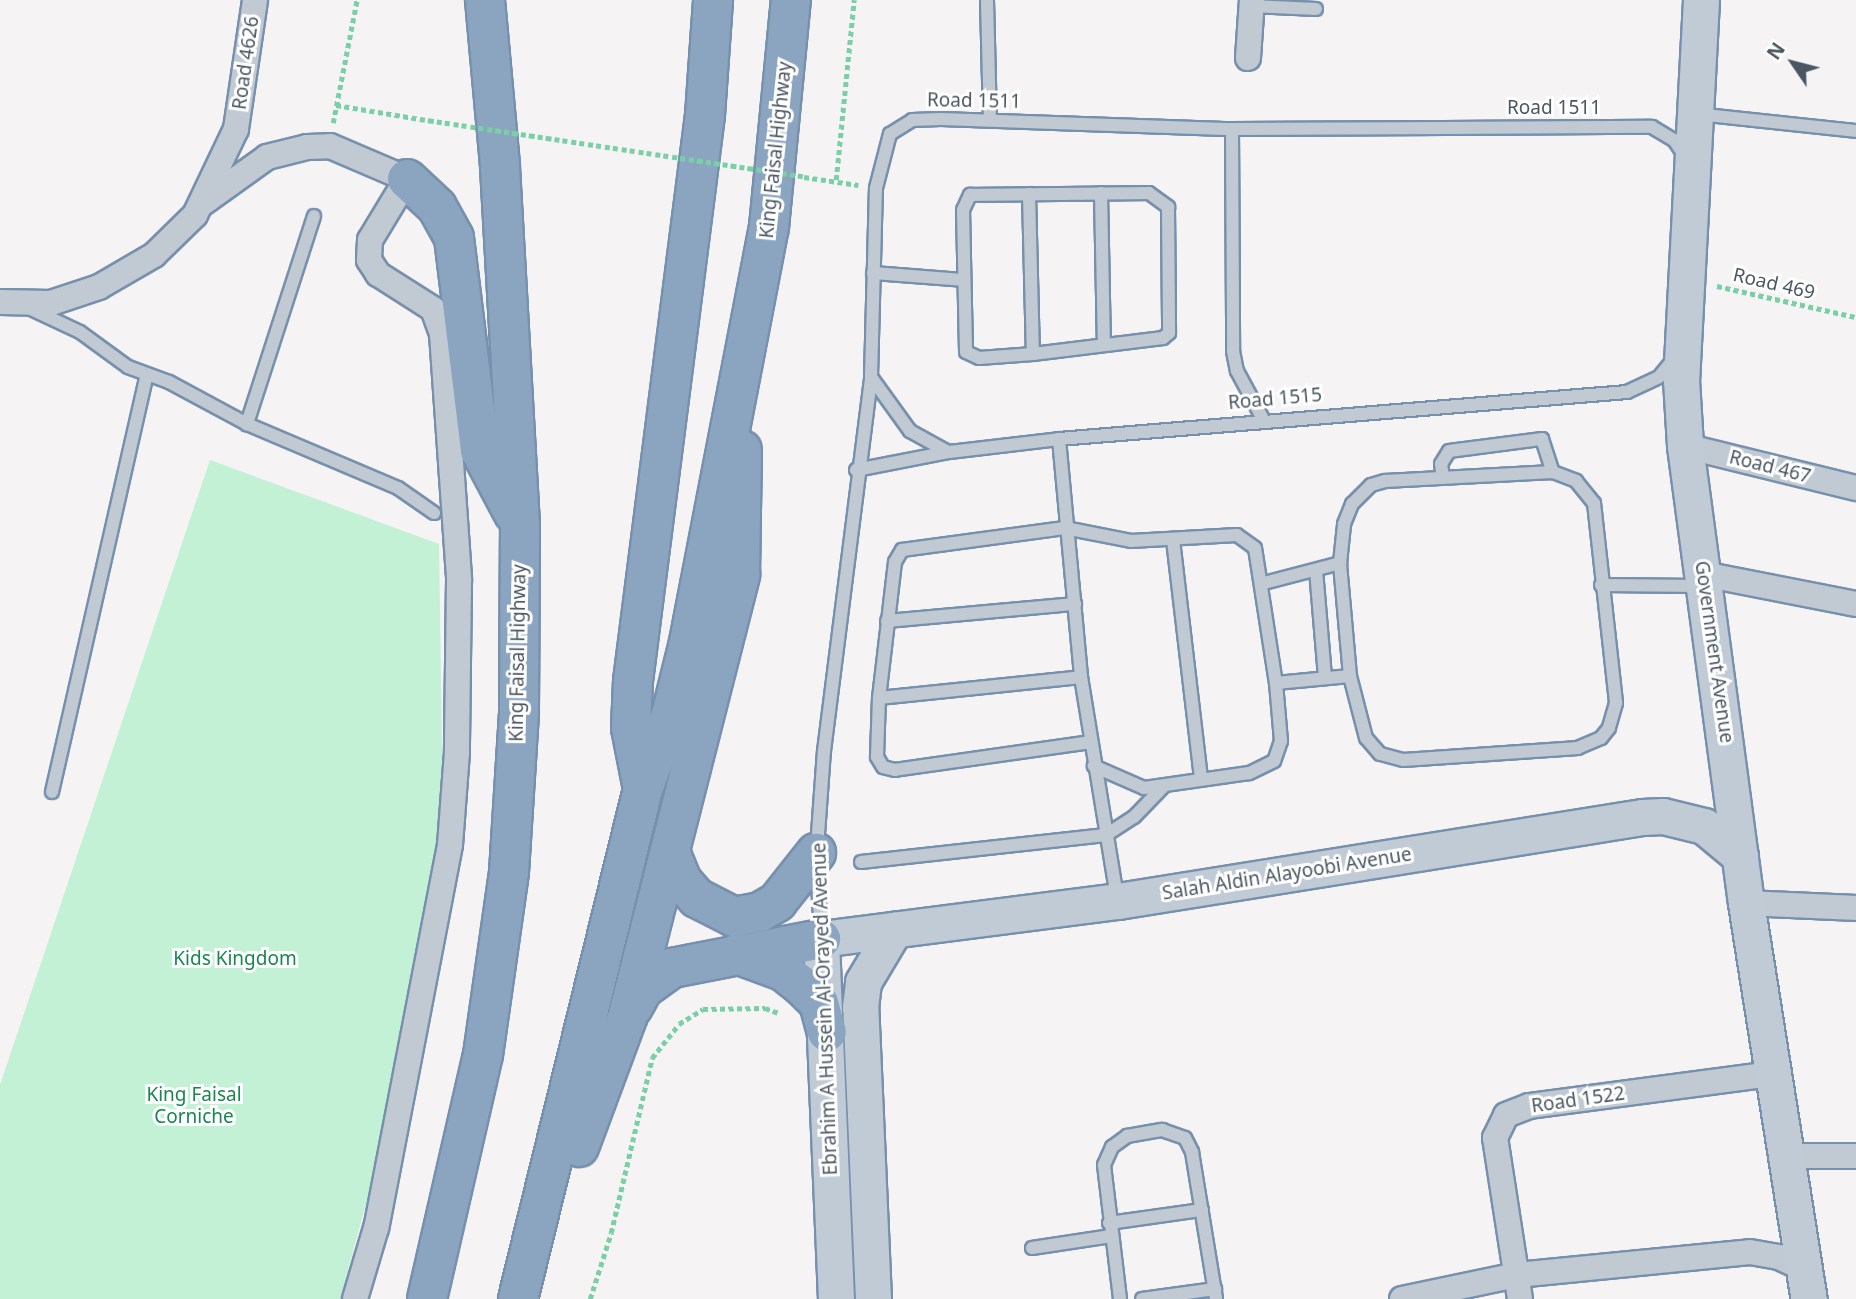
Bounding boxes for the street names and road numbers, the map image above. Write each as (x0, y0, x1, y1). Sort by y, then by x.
street label: Road 4626 (228, 15, 264, 111)
street label: King Faisal Highway (755, 60, 797, 240)
street label: Road 1511 (927, 89, 1021, 113)
street label: Road 1511 (1507, 97, 1601, 119)
street label: Road 469 (1731, 264, 1817, 304)
street label: Road 1515 (1227, 384, 1323, 414)
street label: Road 467 (1727, 446, 1813, 488)
street label: Government Avenue (1690, 559, 1738, 745)
street label: King Faisal Highway (505, 564, 531, 742)
street label: Ebrahim A Hussein Al-Orayed Avenue (808, 842, 842, 1176)
street label: Salah Aldin Alayoobi Avenue (1161, 843, 1413, 905)
street label: Road 1522 (1530, 1082, 1626, 1118)

